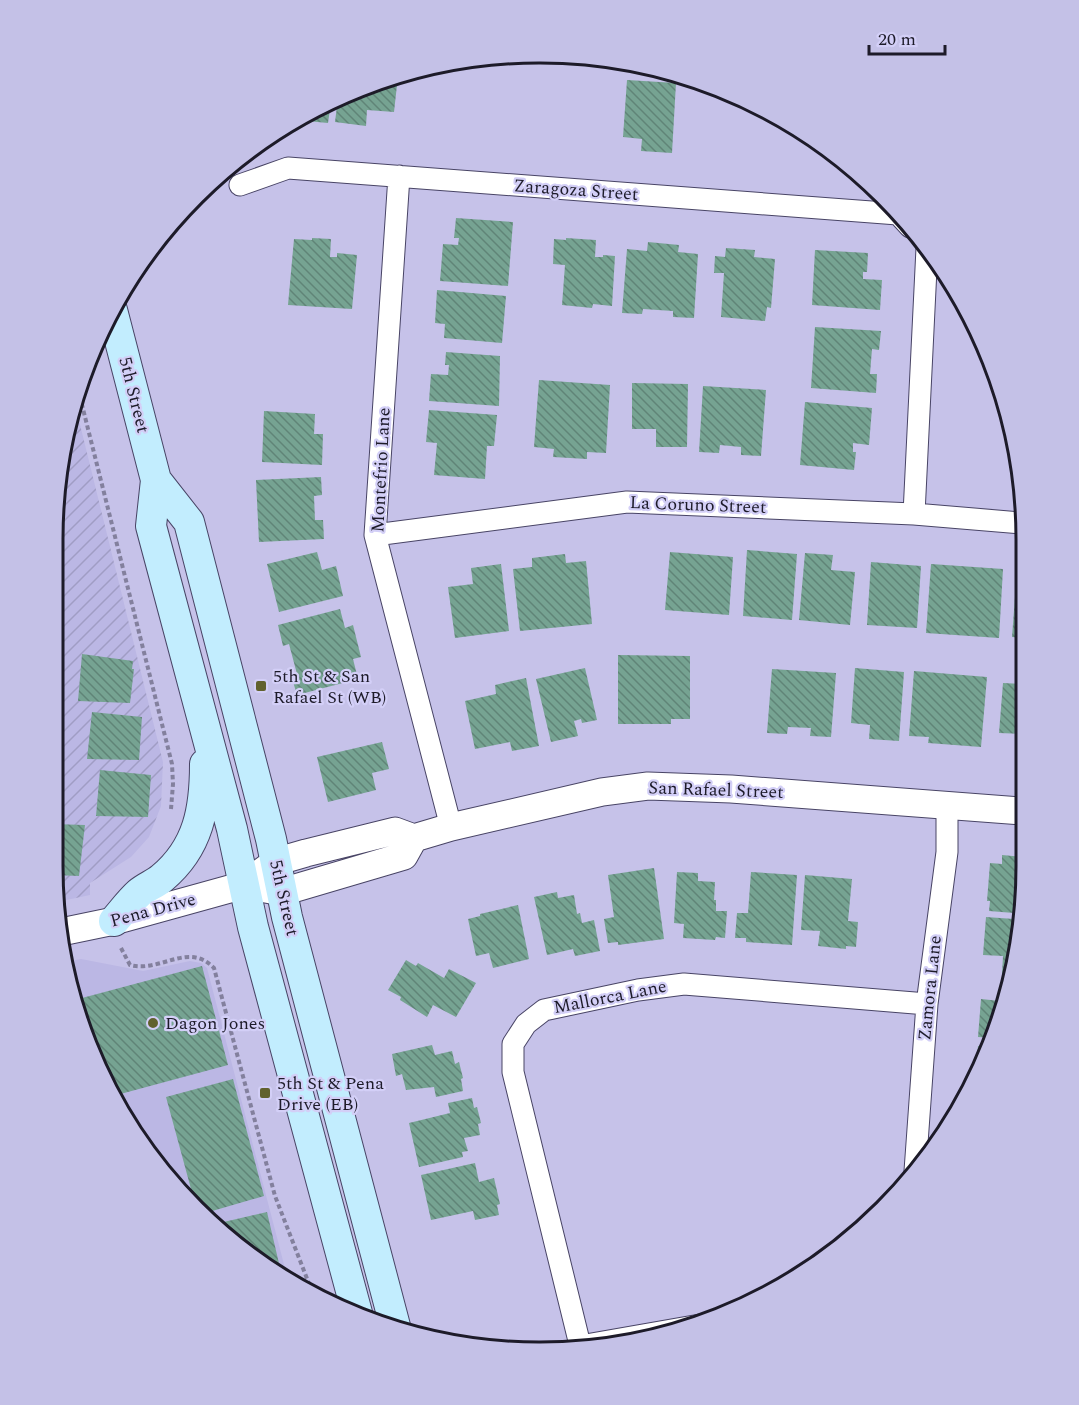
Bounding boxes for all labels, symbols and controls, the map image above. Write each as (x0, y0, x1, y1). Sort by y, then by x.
scale bar (869, 18, 946, 56)
text: 20 m (878, 26, 916, 53)
street label: Zaragoza Street (513, 172, 639, 208)
street label: 5th Street (112, 354, 156, 436)
street label: Montefrio Lane (364, 407, 398, 533)
street label: La Coruno Street (629, 489, 767, 521)
place label: 5th St & San Rafael St (WB) (273, 663, 386, 711)
marker: 5th St & San Rafael St (WB) (254, 679, 268, 693)
street label: San Rafael Street (648, 774, 784, 806)
street label: 5th Street (262, 857, 306, 939)
street label: Pena Drive (107, 886, 199, 934)
street label: Zamora Lane (911, 934, 949, 1042)
street label: Mallorca Lane (551, 973, 669, 1021)
place label: Dagon Jones (165, 1010, 265, 1037)
marker: Dagon Jones (146, 1016, 160, 1030)
place label: 5th St & Pena Drive (EB) (277, 1070, 384, 1118)
marker: 5th St & Pena Drive (EB) (258, 1086, 272, 1100)

